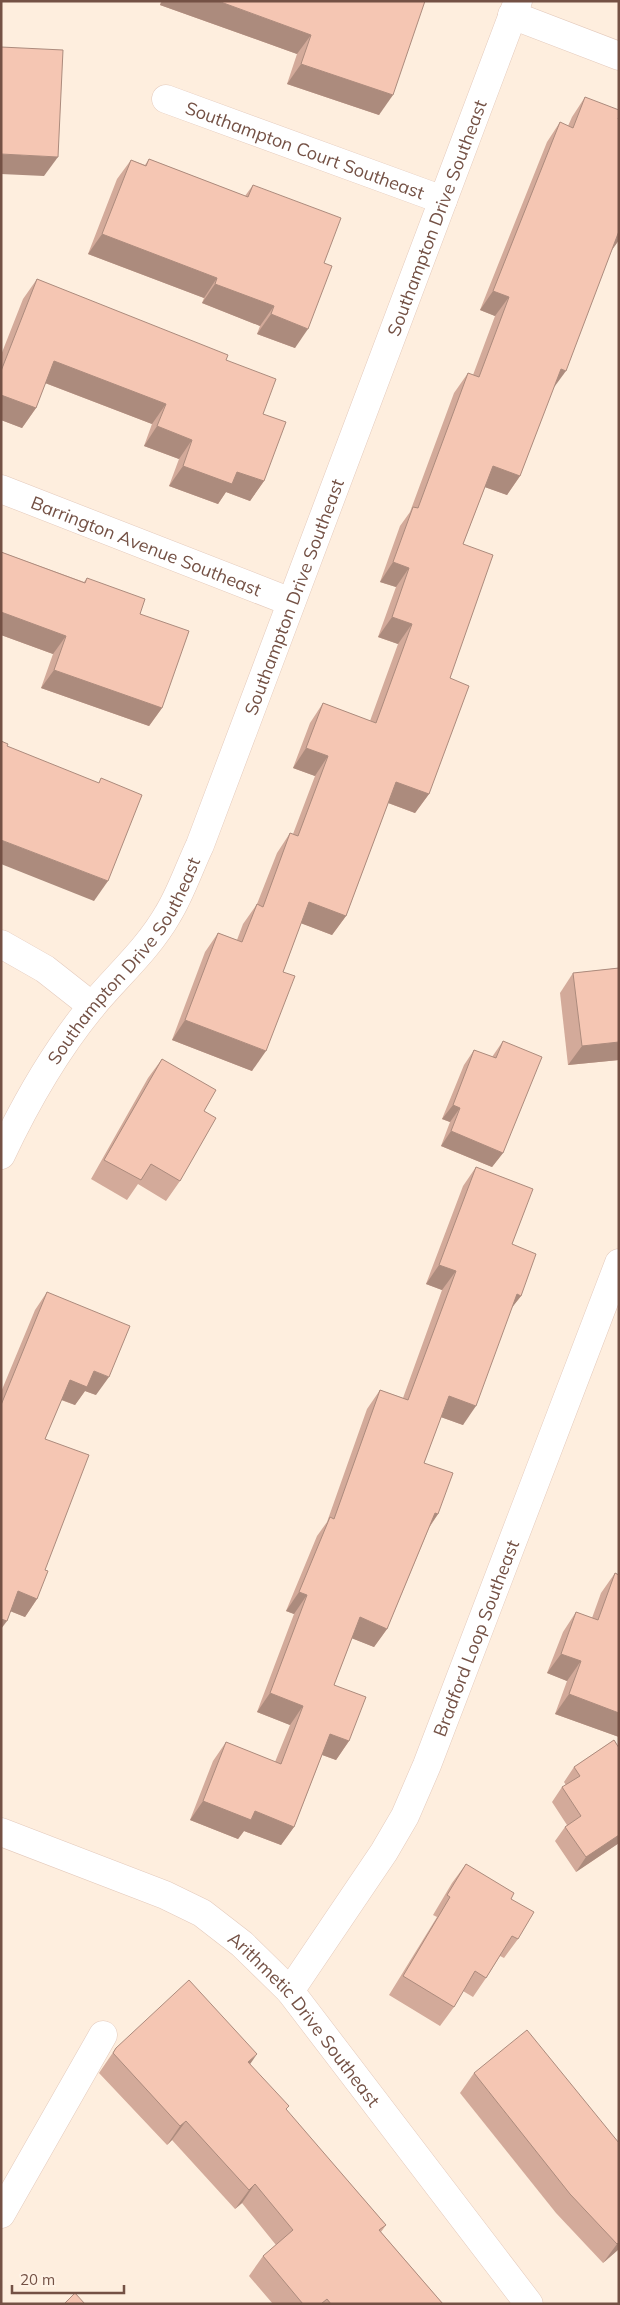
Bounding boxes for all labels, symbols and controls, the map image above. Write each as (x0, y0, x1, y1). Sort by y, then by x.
street label: Southampton Court Southeast (182, 96, 428, 204)
street label: Southampton Drive Southeast (381, 96, 491, 339)
street label: Southampton Drive Southeast (239, 475, 348, 718)
street label: Barrington Avenue Southeast (28, 490, 265, 601)
street label: Southampton Drive Southeast (42, 854, 205, 1069)
street label: Bradford Loop Southeast (428, 1536, 524, 1740)
street label: Arithmetic Drive Southeast (224, 1926, 385, 2111)
scale bar (12, 2262, 125, 2294)
text: 20 m (20, 2270, 55, 2289)

